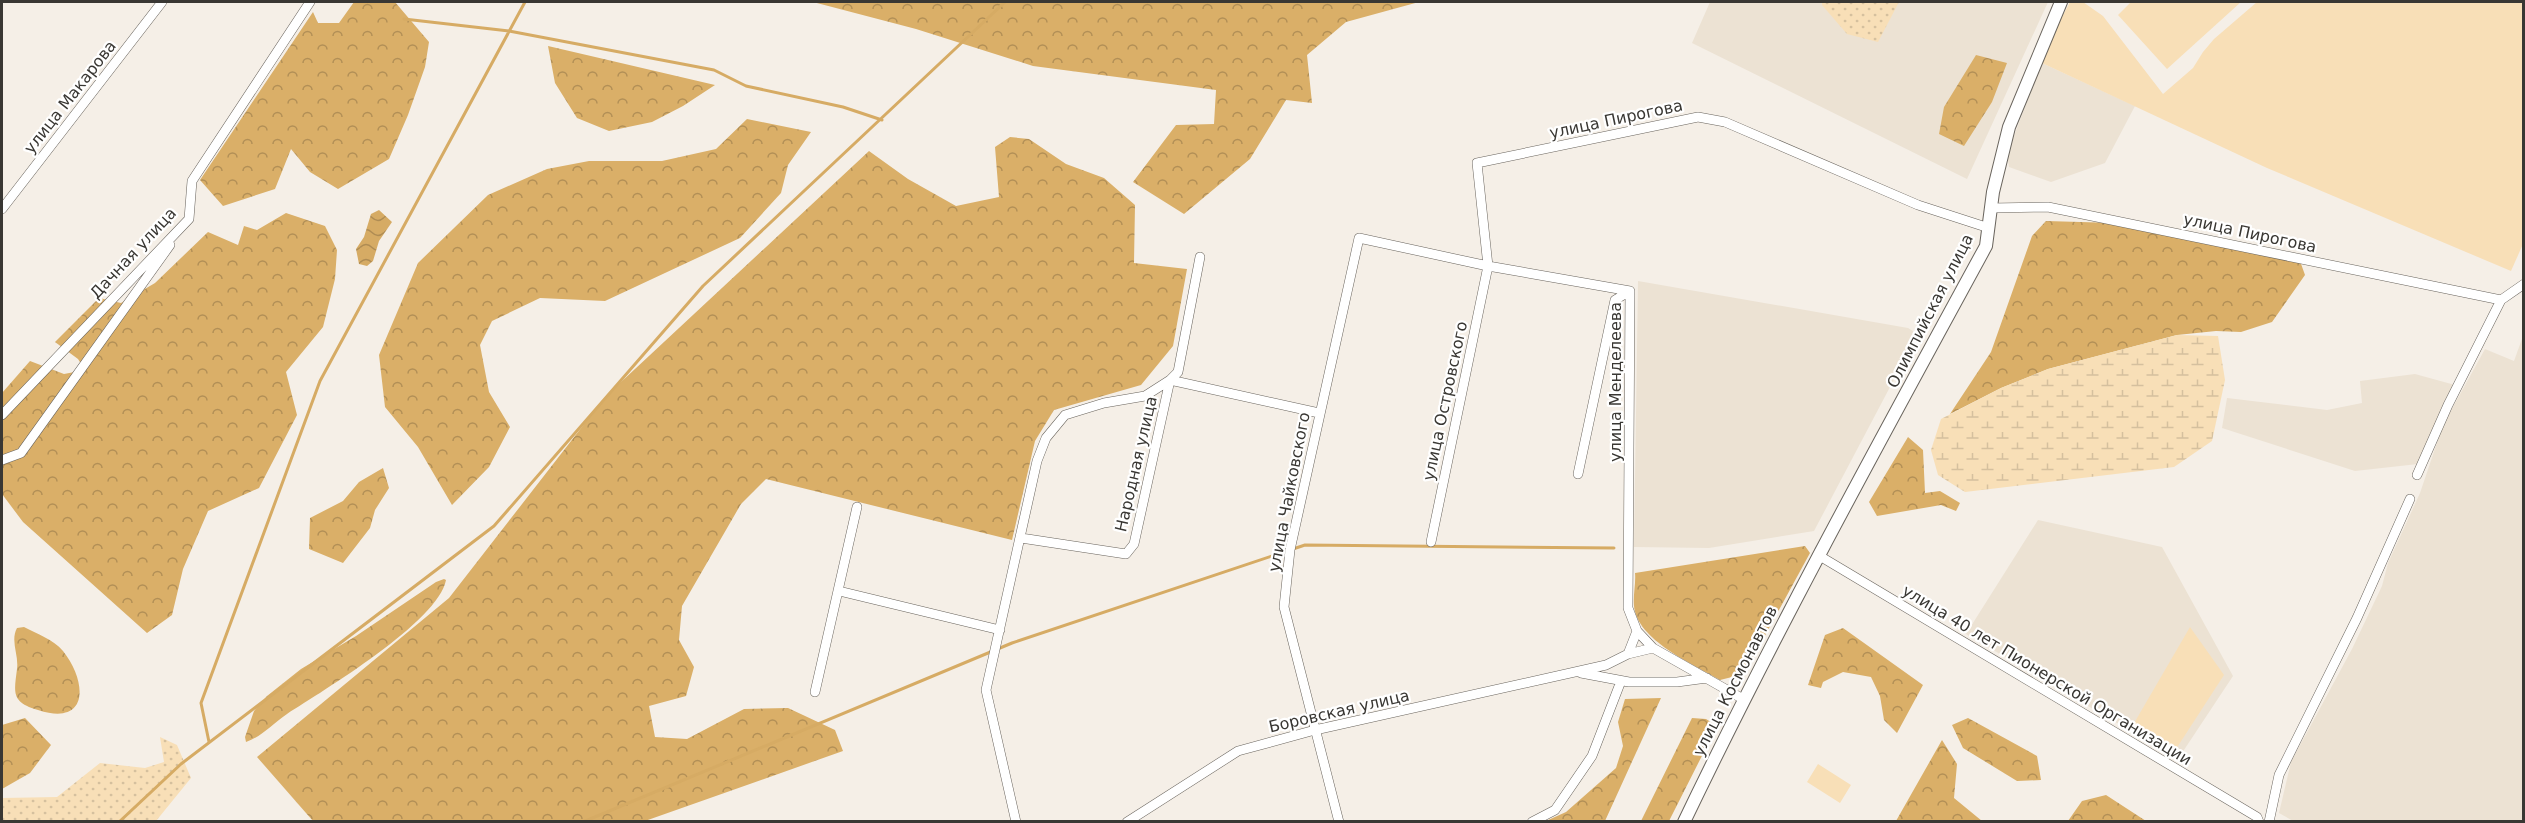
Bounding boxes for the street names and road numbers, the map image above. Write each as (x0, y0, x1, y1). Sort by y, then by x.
street label: улица Макарова (20, 37, 120, 157)
street label: улица Пирогова (1548, 96, 1684, 142)
street label: Дачная улица (86, 204, 180, 302)
street label: улица Пирогова (2182, 210, 2318, 256)
street label: Олимпийская улица (1883, 231, 1977, 391)
street label: улица Менделеева (1606, 302, 1625, 462)
street label: улица Островского (1419, 320, 1471, 482)
street label: Народная улица (1111, 394, 1161, 534)
street label: улица Чайковского (1264, 410, 1314, 574)
street label: улица 40 лет Пионерской Организации (1899, 581, 2195, 769)
street label: улица Космонавтов (1689, 603, 1781, 759)
street label: Боровская улица (1267, 686, 1411, 736)

